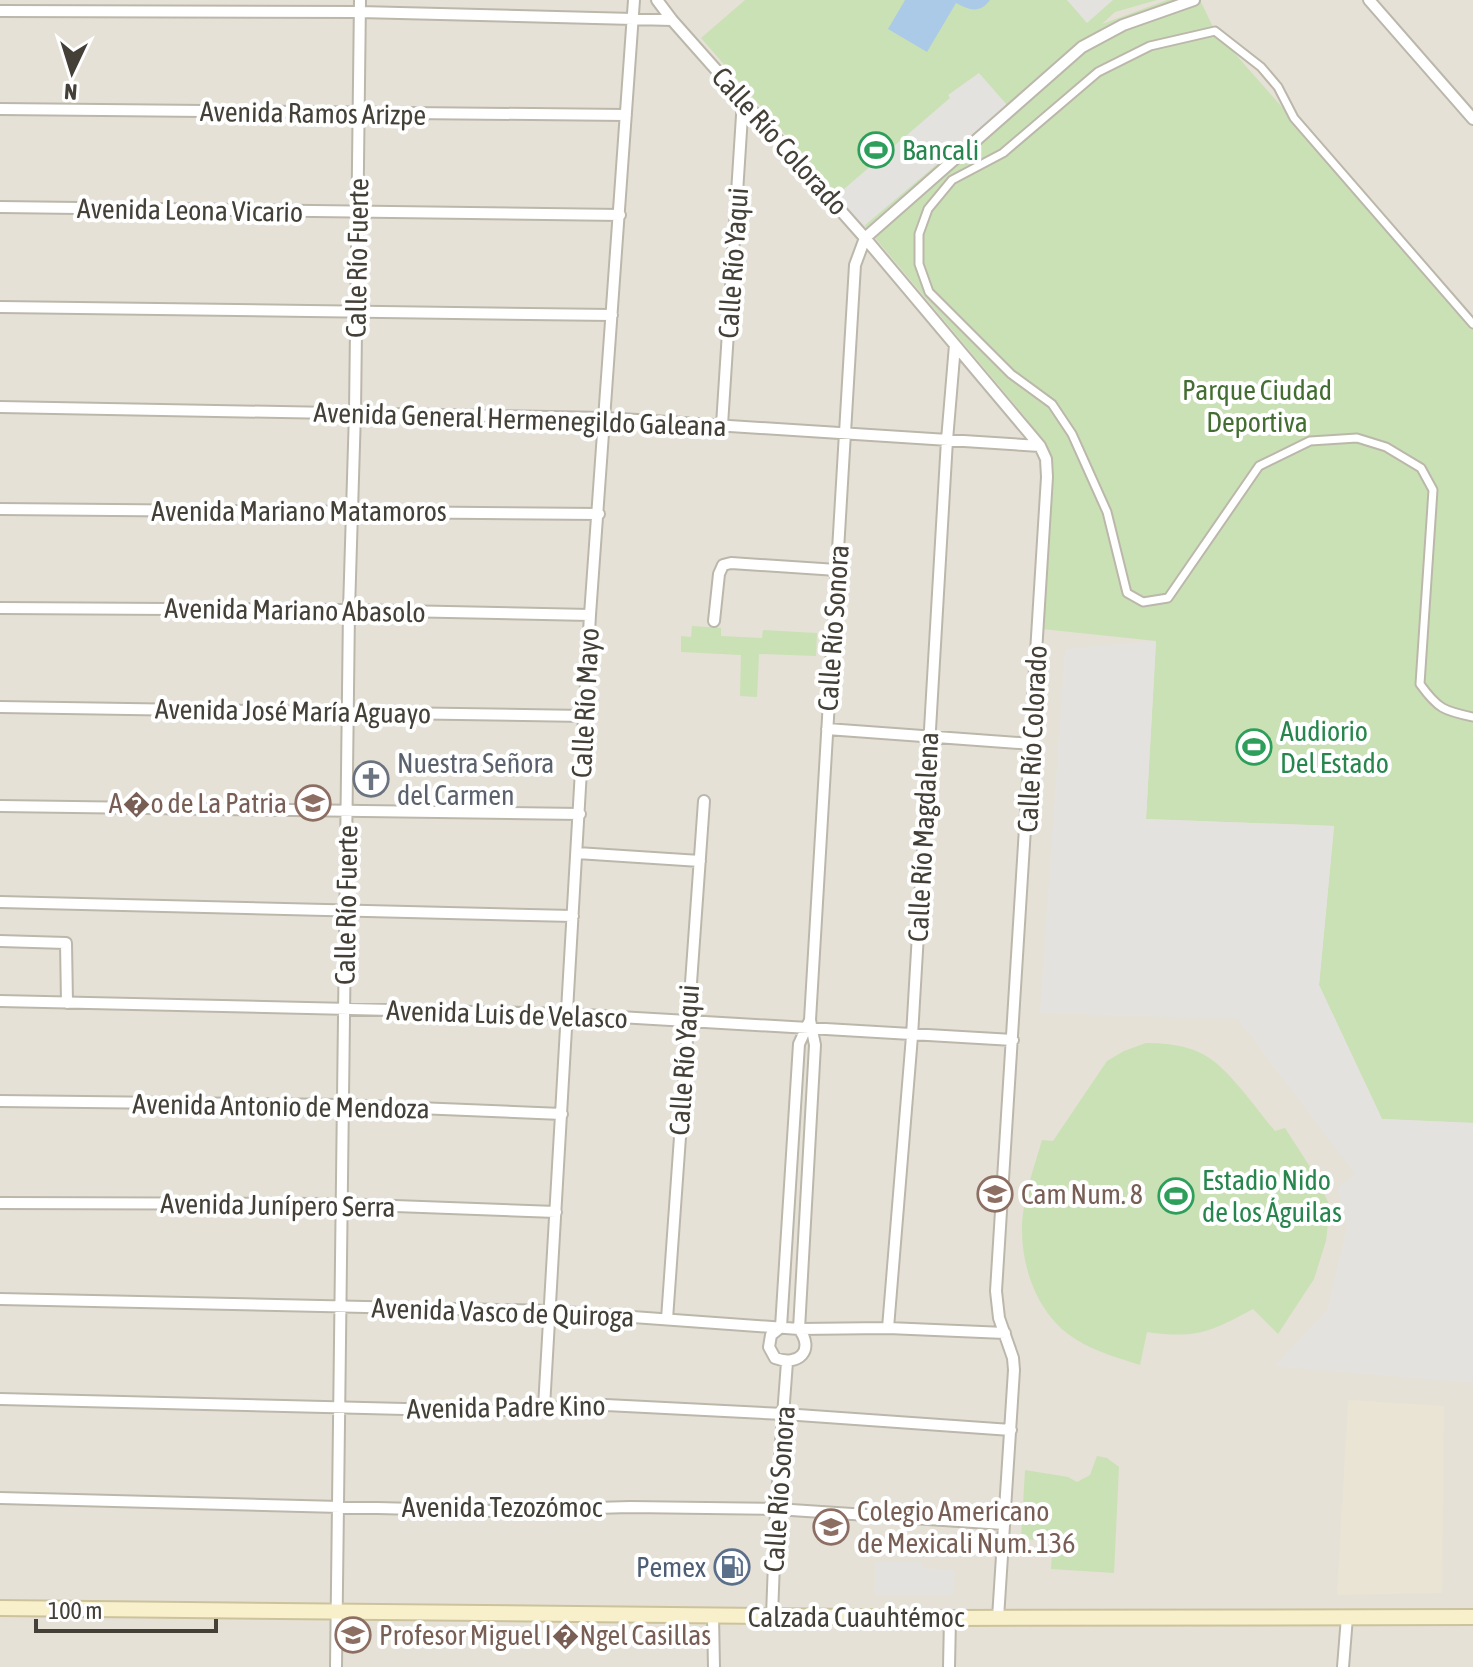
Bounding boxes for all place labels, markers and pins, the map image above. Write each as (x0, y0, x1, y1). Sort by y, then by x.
sports icon: Bancali (857, 131, 895, 169)
place label: Bancali (902, 134, 979, 166)
place label: Audiorio Del Estado (1280, 715, 1389, 779)
sports icon: Audiorio Del Estado (1235, 728, 1273, 766)
place label: Nuestra Señora del Carmen (397, 747, 554, 811)
church icon: Nuestra Señora del Carmen (352, 760, 390, 798)
school or university icon: A�o de La Patria (294, 784, 332, 822)
place label: A�o de La Patria (109, 787, 287, 819)
place label: Estadio Nido de los Águilas (1202, 1164, 1342, 1228)
school or university icon: Cam Num. 8 (976, 1175, 1014, 1213)
sports icon: Estadio Nido de los Águilas (1157, 1177, 1195, 1215)
place label: Cam Num. 8 (1021, 1178, 1143, 1210)
place label: Colegio Americano de Mexicali Num. 136 (857, 1495, 1075, 1559)
school or university icon: Colegio Americano de Mexicali Num. 136 (812, 1508, 850, 1546)
fuel station icon: Pemex (713, 1548, 751, 1586)
place label: Pemex (636, 1551, 706, 1583)
school or university icon: Profesor Miguel I�Ngel Casillas (334, 1616, 372, 1654)
place label: Profesor Miguel I�Ngel Casillas (379, 1619, 711, 1651)

